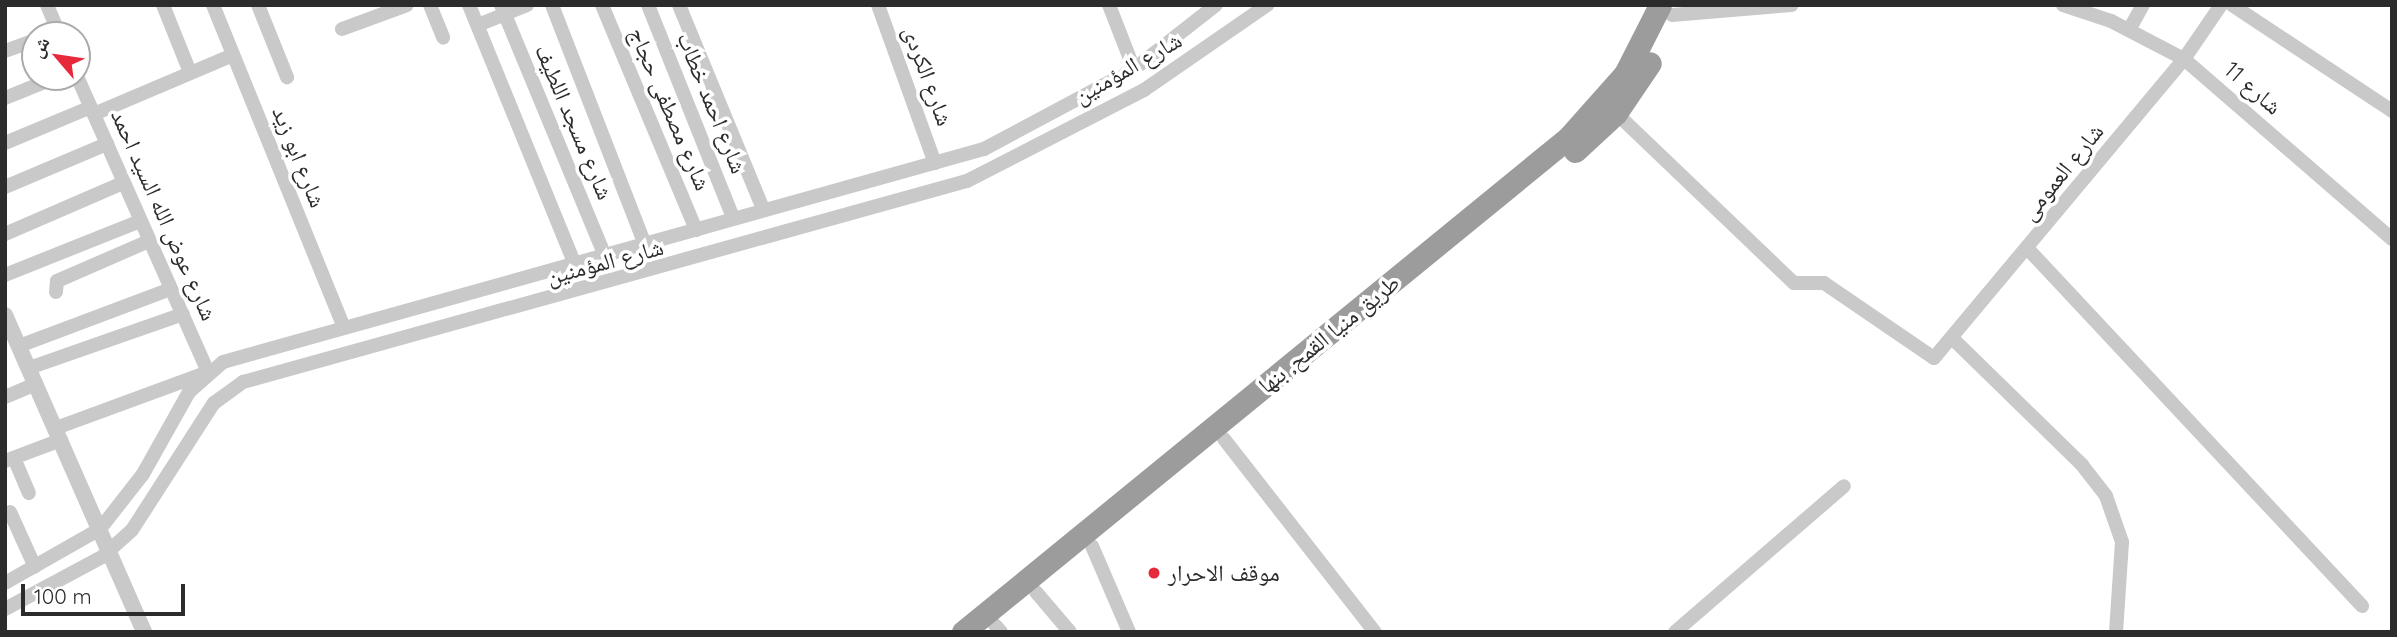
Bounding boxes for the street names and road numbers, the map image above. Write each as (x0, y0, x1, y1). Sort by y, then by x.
street label: شارع الكردى (897, 22, 959, 130)
street label: شارع مصطفى حجاج (623, 23, 717, 195)
street label: شارع المؤمنين (1069, 26, 1187, 110)
street label: شارع احمد خطاب (671, 29, 753, 177)
street label: شارع مسجد اللطيف (529, 40, 619, 204)
street label: شارع 11 (2219, 56, 2287, 120)
street label: شارع ابو زيد (266, 102, 332, 212)
street label: شارع عوض الله السيد احمد (105, 105, 223, 325)
street label: شارع العمومى (2015, 118, 2109, 226)
street label: شارع المؤمنين (544, 233, 666, 291)
street label: طريق منيا القمح, بنها (1253, 269, 1405, 399)

